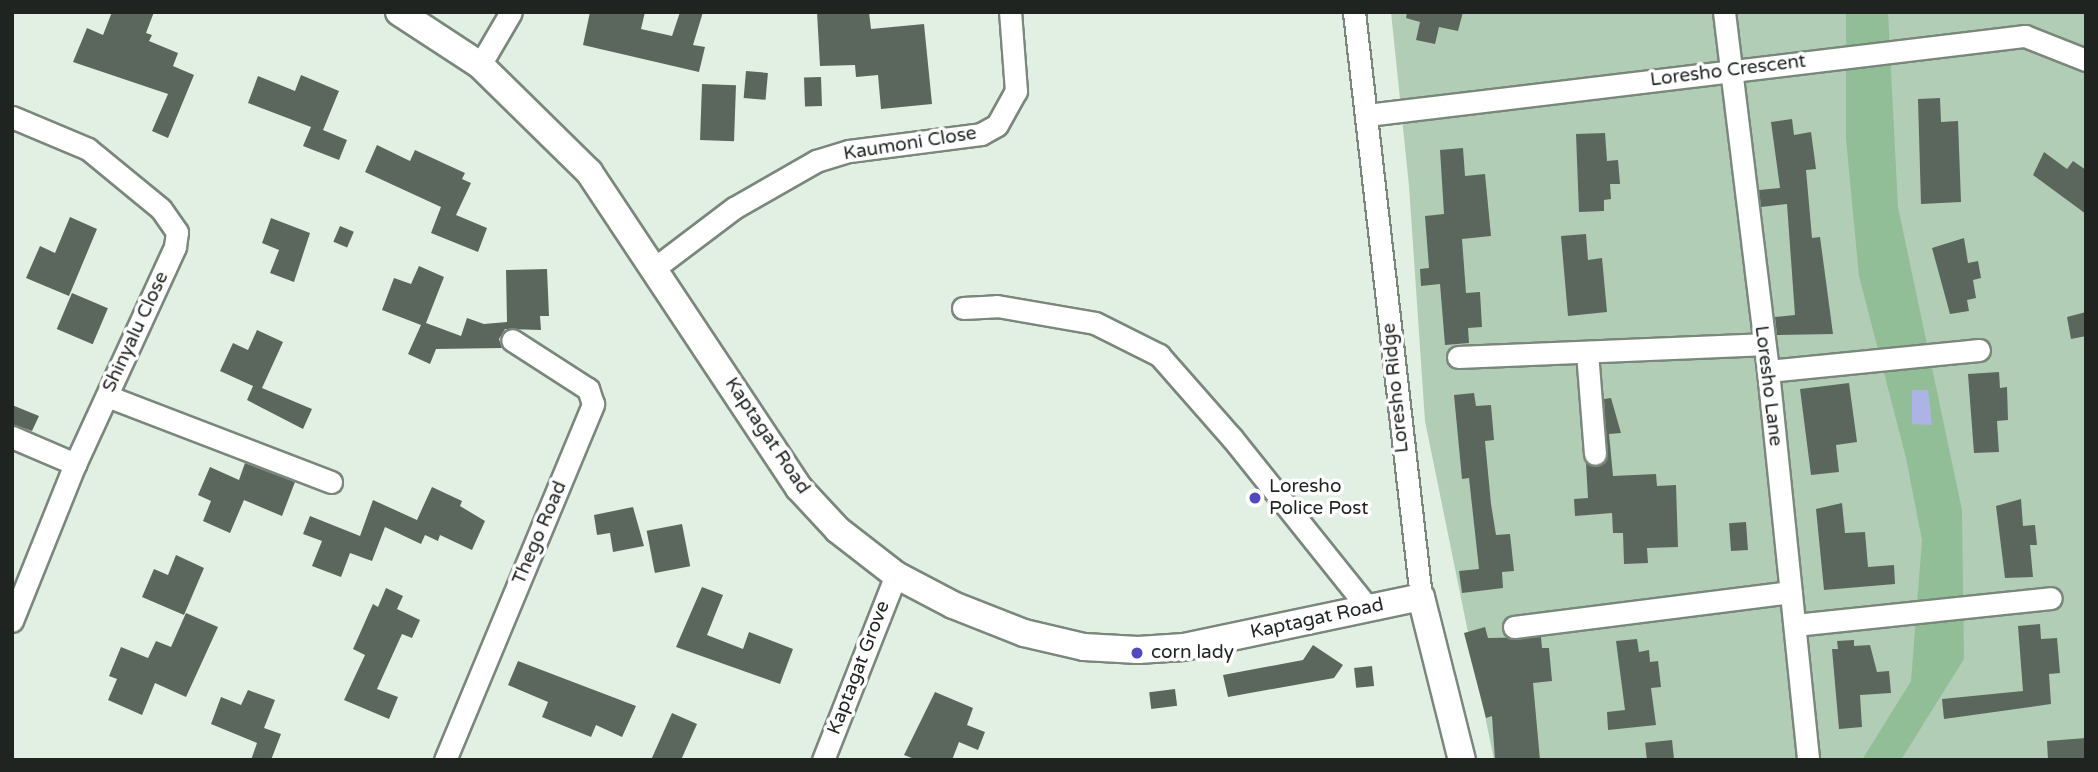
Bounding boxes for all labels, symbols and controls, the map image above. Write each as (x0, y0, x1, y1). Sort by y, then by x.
street label: Loresho Crescent (1649, 50, 1807, 92)
street label: Kaumoni Close (842, 122, 978, 166)
street label: Shinyalu Close (98, 268, 174, 396)
street label: Loresho Ridge (1378, 322, 1414, 454)
street label: Loresho Lane (1749, 324, 1787, 448)
street label: Kaptagat Road (720, 373, 814, 499)
place label: Loresho Police Post (1269, 476, 1369, 520)
street label: Thego Road (508, 478, 572, 588)
marker: Loresho Police Post (1247, 490, 1263, 506)
street label: Kaptagat Road (1248, 594, 1386, 644)
street label: Kaptagat Grove (823, 598, 895, 738)
place label: corn lady (1151, 642, 1234, 664)
marker: corn lady (1129, 645, 1145, 661)

